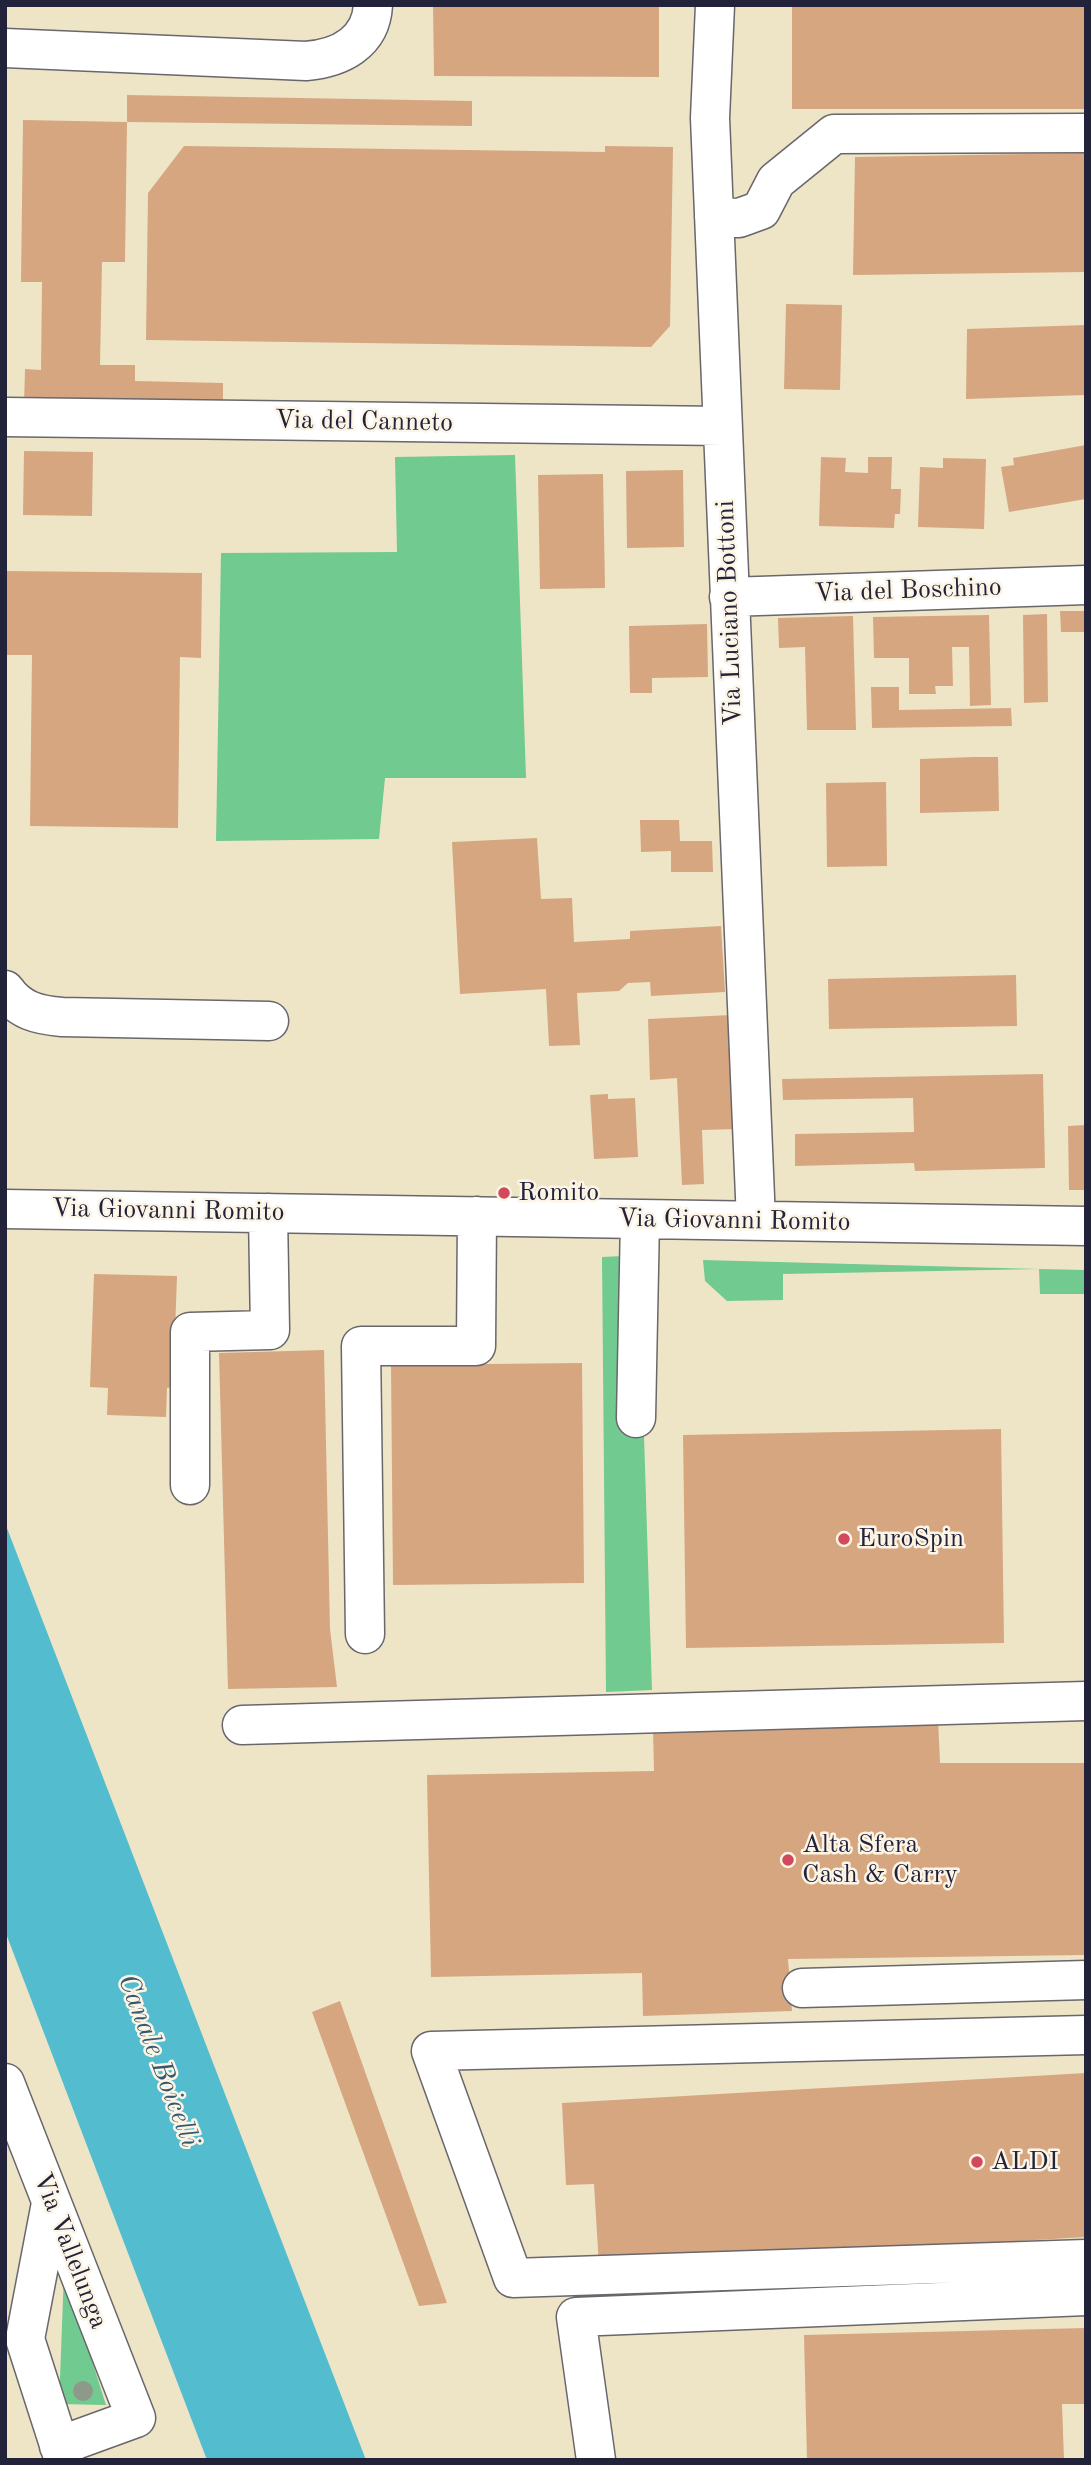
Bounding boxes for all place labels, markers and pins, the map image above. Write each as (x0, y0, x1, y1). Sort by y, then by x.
place label: Romito (518, 1177, 599, 1209)
marker: Romito (496, 1185, 512, 1201)
place label: EuroSpin (858, 1523, 964, 1555)
marker: EuroSpin (836, 1531, 852, 1547)
place label: Alta Sfera Cash & Carry (802, 1829, 958, 1890)
marker: Alta Sfera Cash & Carry (780, 1852, 796, 1868)
place label: ALDI (991, 2146, 1059, 2178)
marker: ALDI (969, 2154, 985, 2170)

